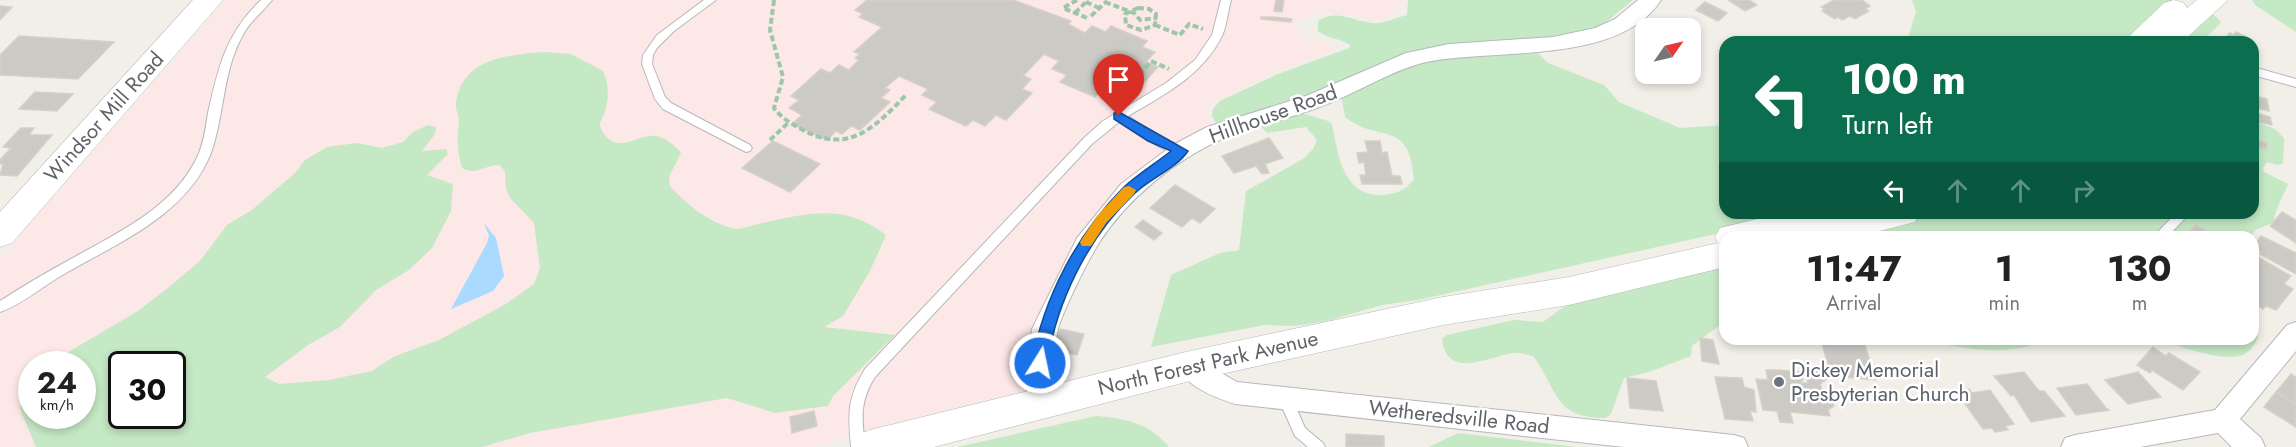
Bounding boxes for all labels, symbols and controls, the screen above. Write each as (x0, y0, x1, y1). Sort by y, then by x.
north arrow (1635, 18, 1701, 84)
map controls (1635, 18, 1701, 84)
street label: Windsor Mill Road (37, 45, 171, 189)
text: 100 m (1842, 49, 1966, 110)
pin (1093, 54, 1144, 116)
icon: left (1743, 60, 1821, 138)
icon: arrive (1102, 63, 1135, 96)
street label: Hillhouse Road (1205, 77, 1341, 151)
text: Turn left (1842, 105, 1932, 144)
icon: left (1878, 174, 1911, 207)
icon: ahead (1941, 174, 1974, 207)
icon: ahead (2004, 174, 2037, 207)
icon: right (2067, 174, 2100, 207)
text: 11:47 (1806, 242, 1901, 294)
text: 1 (1995, 242, 2013, 294)
text: 130 (2107, 242, 2172, 294)
text: Arrival (1826, 289, 1881, 318)
text: min (1989, 289, 2020, 318)
text: m (2132, 289, 2147, 318)
street label: North Forest Park Avenue (1095, 323, 1321, 403)
position arrow (1008, 331, 1072, 395)
speed limit sign: 30 (108, 351, 186, 429)
place label: Dickey Memorial Presbyterian Church (1791, 355, 1969, 409)
text: 24 (37, 361, 77, 404)
marker: Dickey Memorial Presbyterian Church (1772, 375, 1786, 389)
street label: Wetheredsville Road (1367, 393, 1551, 441)
text: km/h (40, 394, 74, 416)

